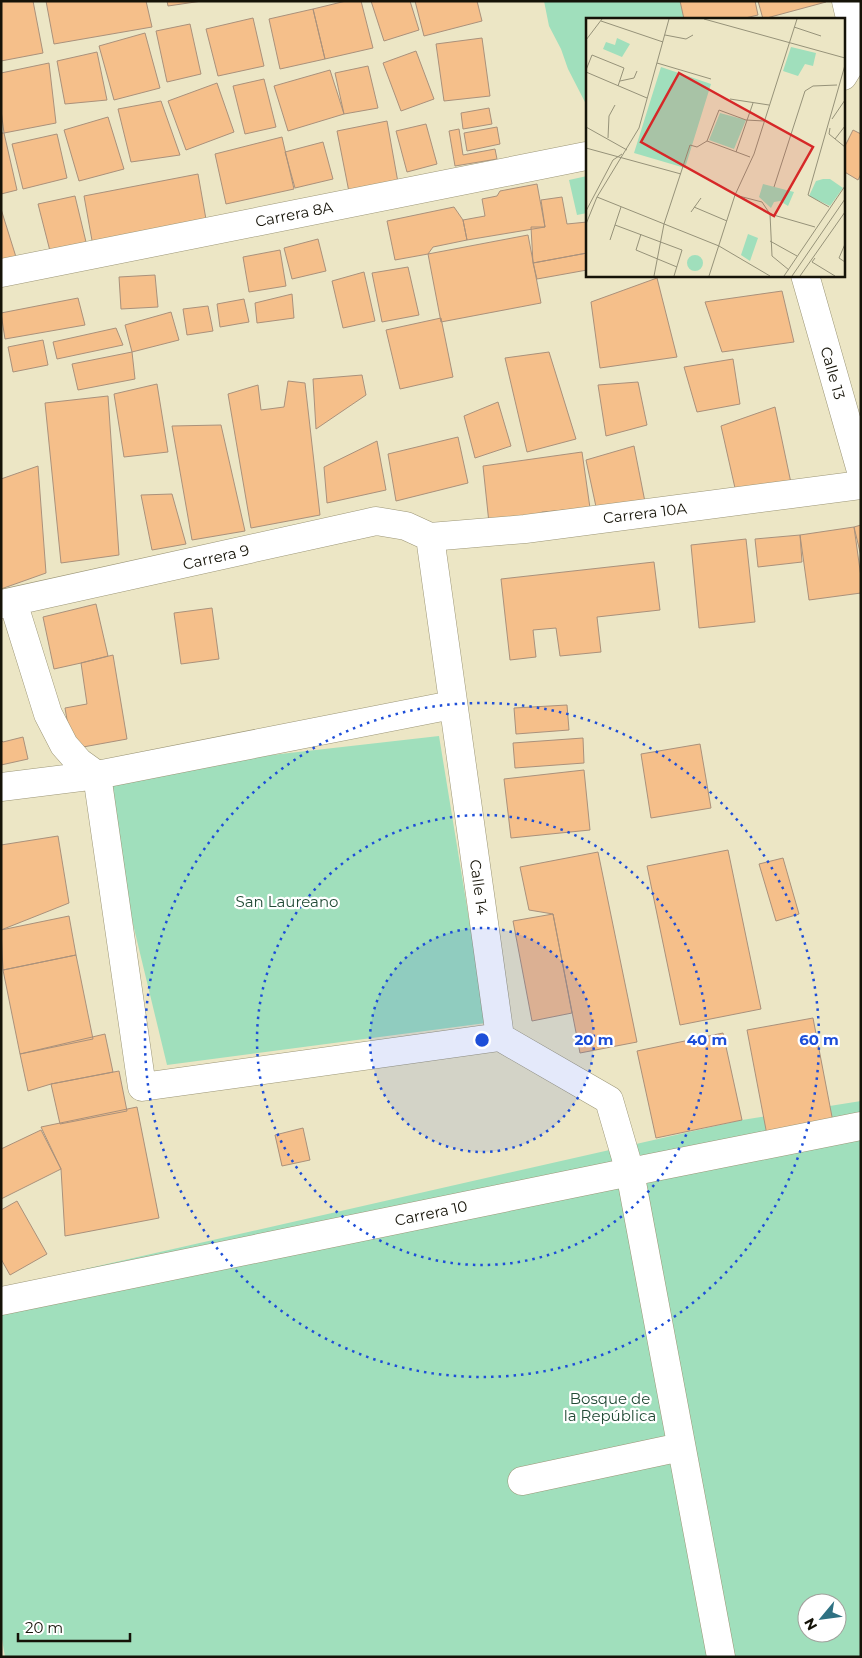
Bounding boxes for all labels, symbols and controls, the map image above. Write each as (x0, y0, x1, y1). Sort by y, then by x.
inset map (586, 18, 844, 276)
street label: Carrera 8A (254, 197, 335, 231)
street label: Calle 13 (816, 344, 850, 402)
street label: Carrera 10A (602, 498, 688, 528)
street label: Carrera 9 (181, 540, 251, 574)
street label: Calle 14 (466, 858, 492, 916)
park label: San Laureano (236, 892, 338, 911)
text: 20 m (574, 1030, 614, 1049)
text: 40 m (687, 1030, 727, 1049)
text: 60 m (799, 1030, 839, 1049)
centre of rings (473, 1031, 491, 1049)
street label: Carrera 10 (393, 1196, 469, 1230)
park label: Bosque de la República (564, 1389, 656, 1425)
north arrow (797, 1593, 847, 1643)
scale bar (18, 1610, 130, 1642)
text: N (800, 1615, 821, 1634)
text: 20 m (25, 1618, 63, 1637)

